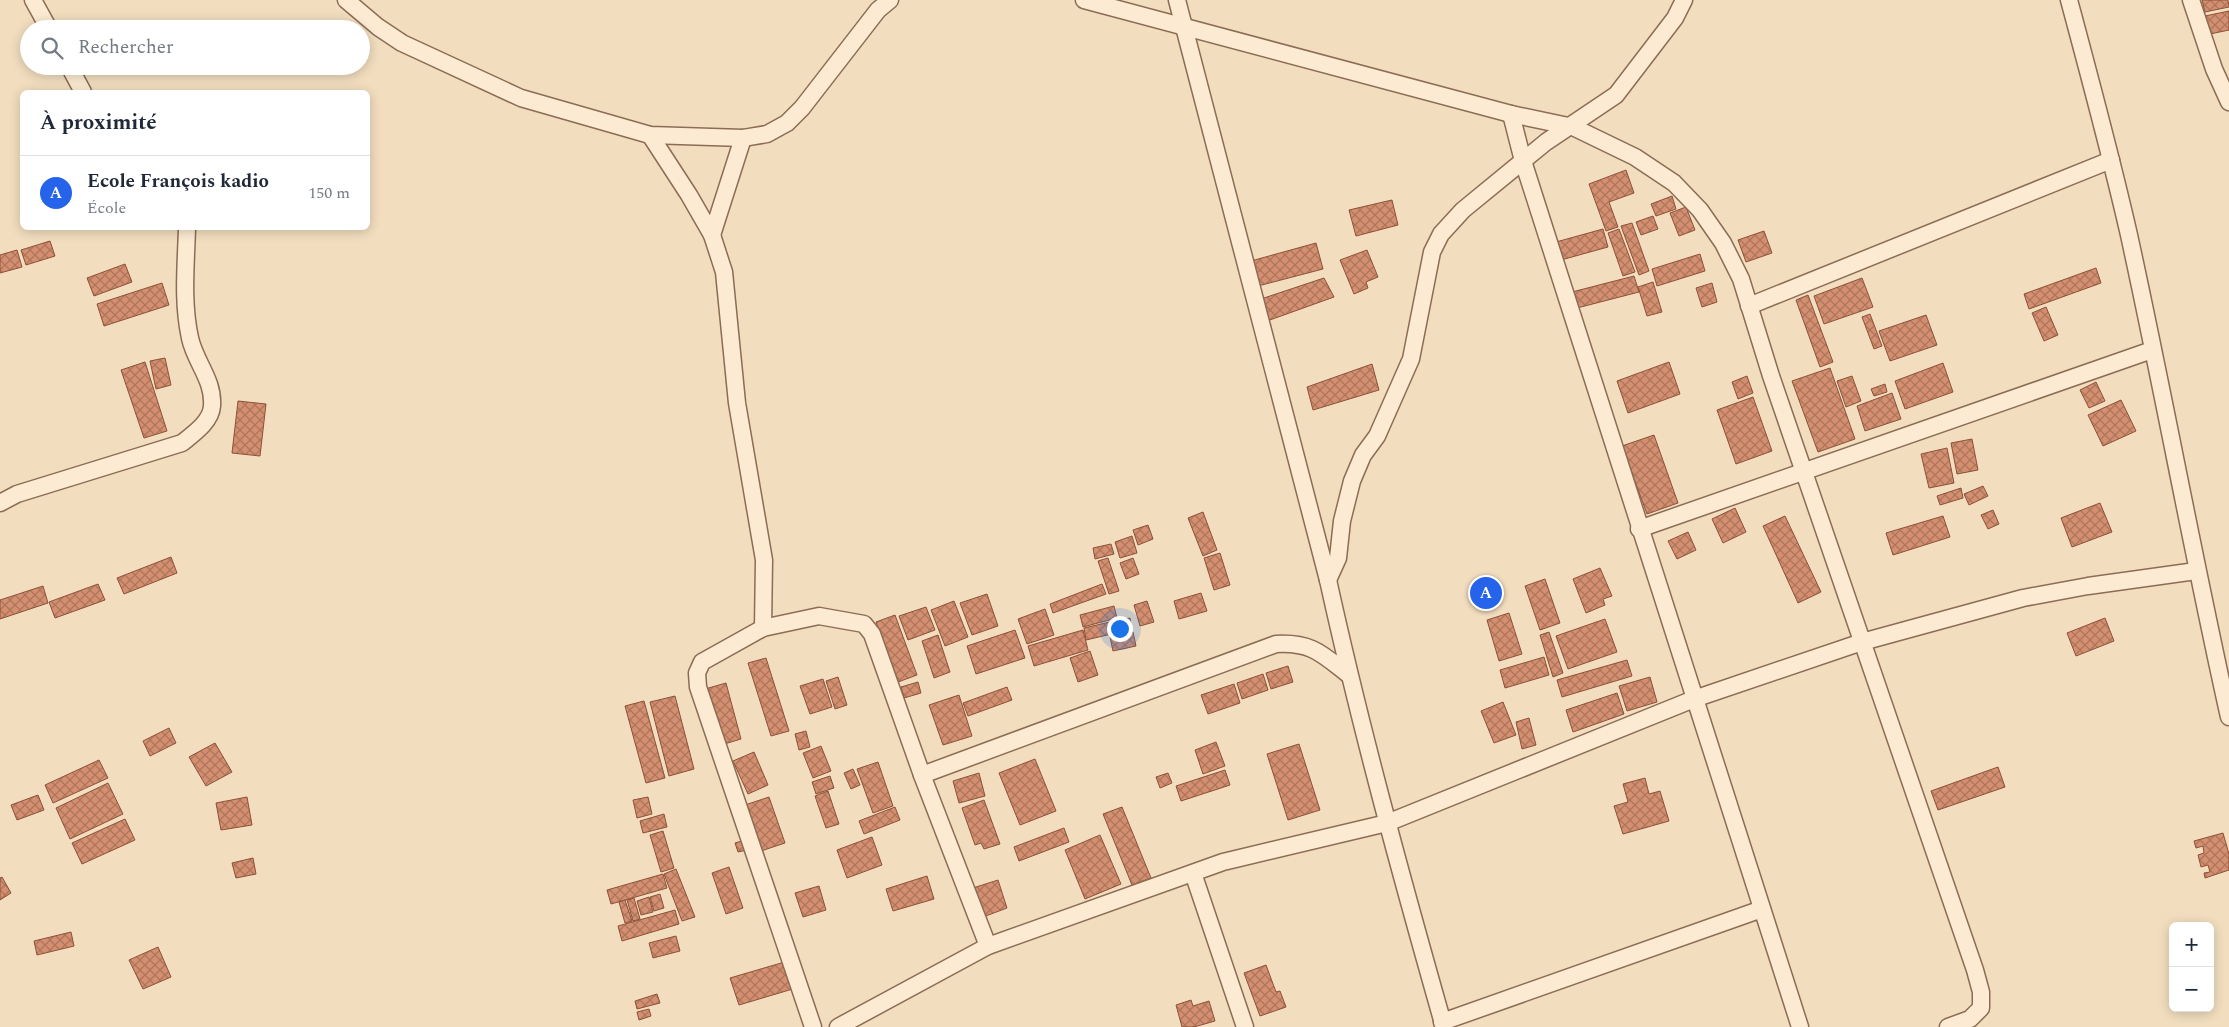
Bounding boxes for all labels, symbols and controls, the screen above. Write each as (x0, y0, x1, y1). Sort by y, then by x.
search box (20, 20, 370, 75)
text: Rechercher (78, 33, 174, 62)
icon: search (38, 34, 66, 62)
text: À proximité (40, 107, 157, 139)
text: Ecole François kadio (87, 167, 269, 196)
text: A (50, 181, 62, 205)
text: 150 m (308, 181, 350, 205)
text: École (87, 196, 126, 220)
pin: A (1470, 574, 1502, 612)
your location (1107, 616, 1133, 642)
map controls (2169, 922, 2214, 1012)
button: + (2169, 922, 2214, 967)
button: − (2169, 967, 2214, 1012)

